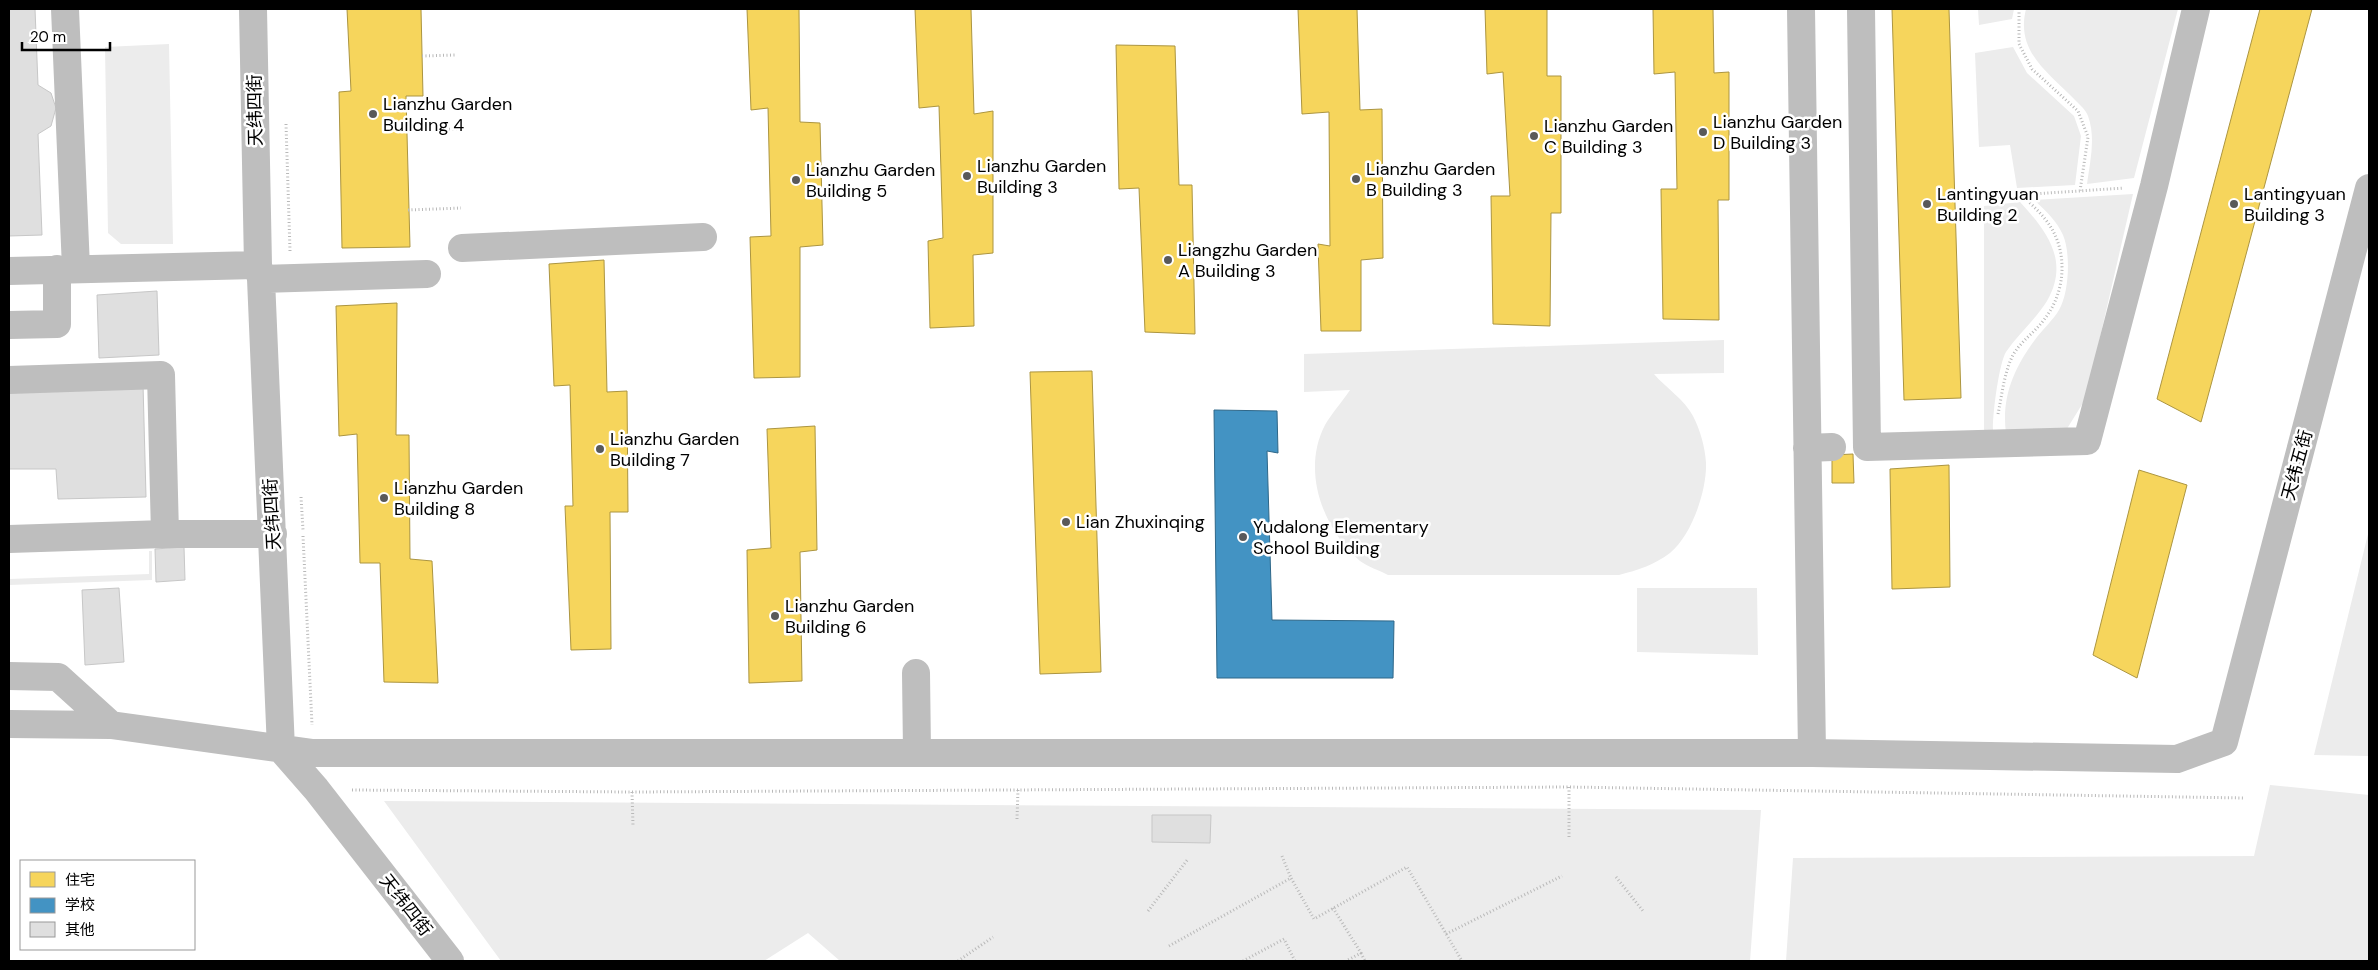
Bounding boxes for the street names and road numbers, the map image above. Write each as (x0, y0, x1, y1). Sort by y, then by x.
street label: 天纬四街 (242, 74, 268, 146)
street label: 天纬五街 (2276, 427, 2318, 503)
street label: 天纬四街 (258, 477, 286, 551)
street label: 天纬四街 (374, 869, 438, 941)

